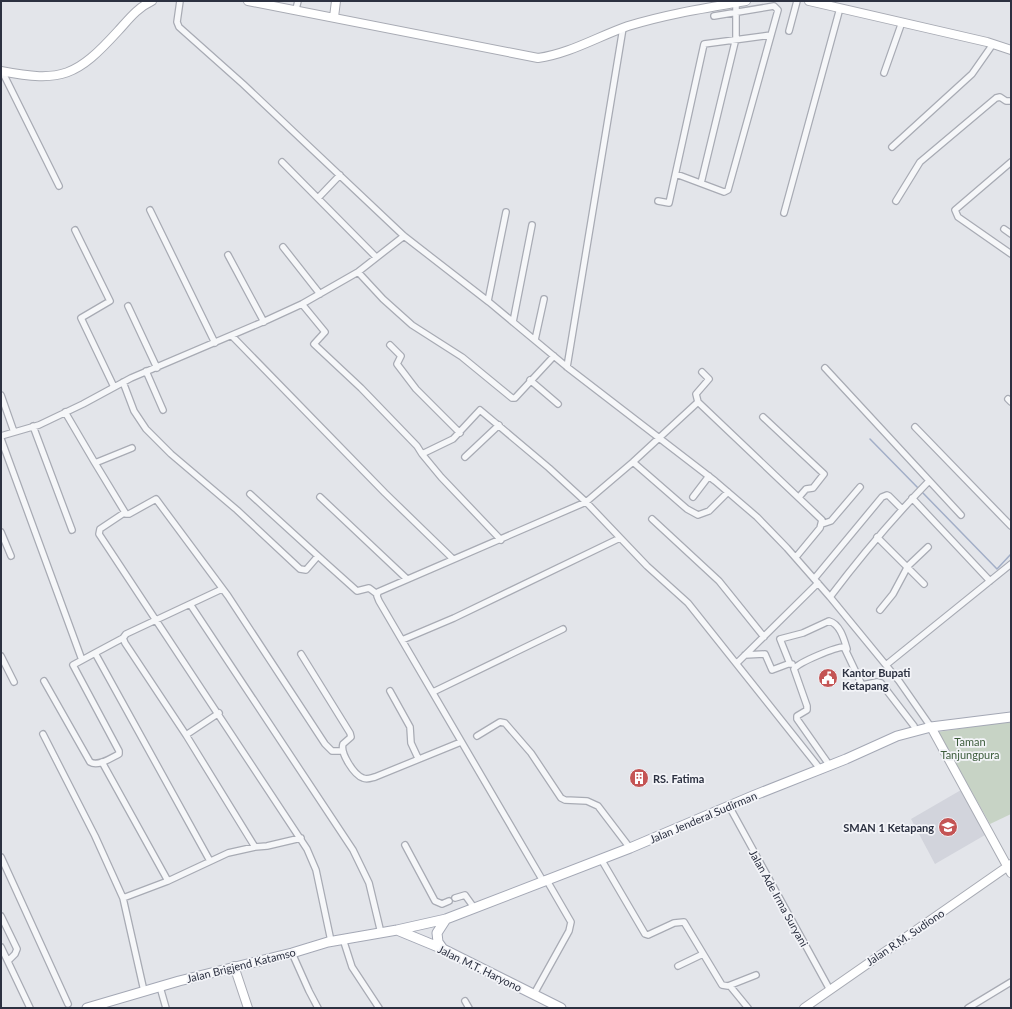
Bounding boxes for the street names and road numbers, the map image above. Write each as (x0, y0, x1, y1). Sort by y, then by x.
street label: Jalan Jenderal Sudirman (647, 789, 759, 845)
street label: Jalan Ade Irma Suryani (747, 847, 811, 949)
street label: Jalan R.M. Sudiono (863, 906, 947, 968)
street label: Jalan M.T. Haryono (436, 942, 524, 994)
street label: Jalan Brigjend Katamso (185, 945, 297, 985)

